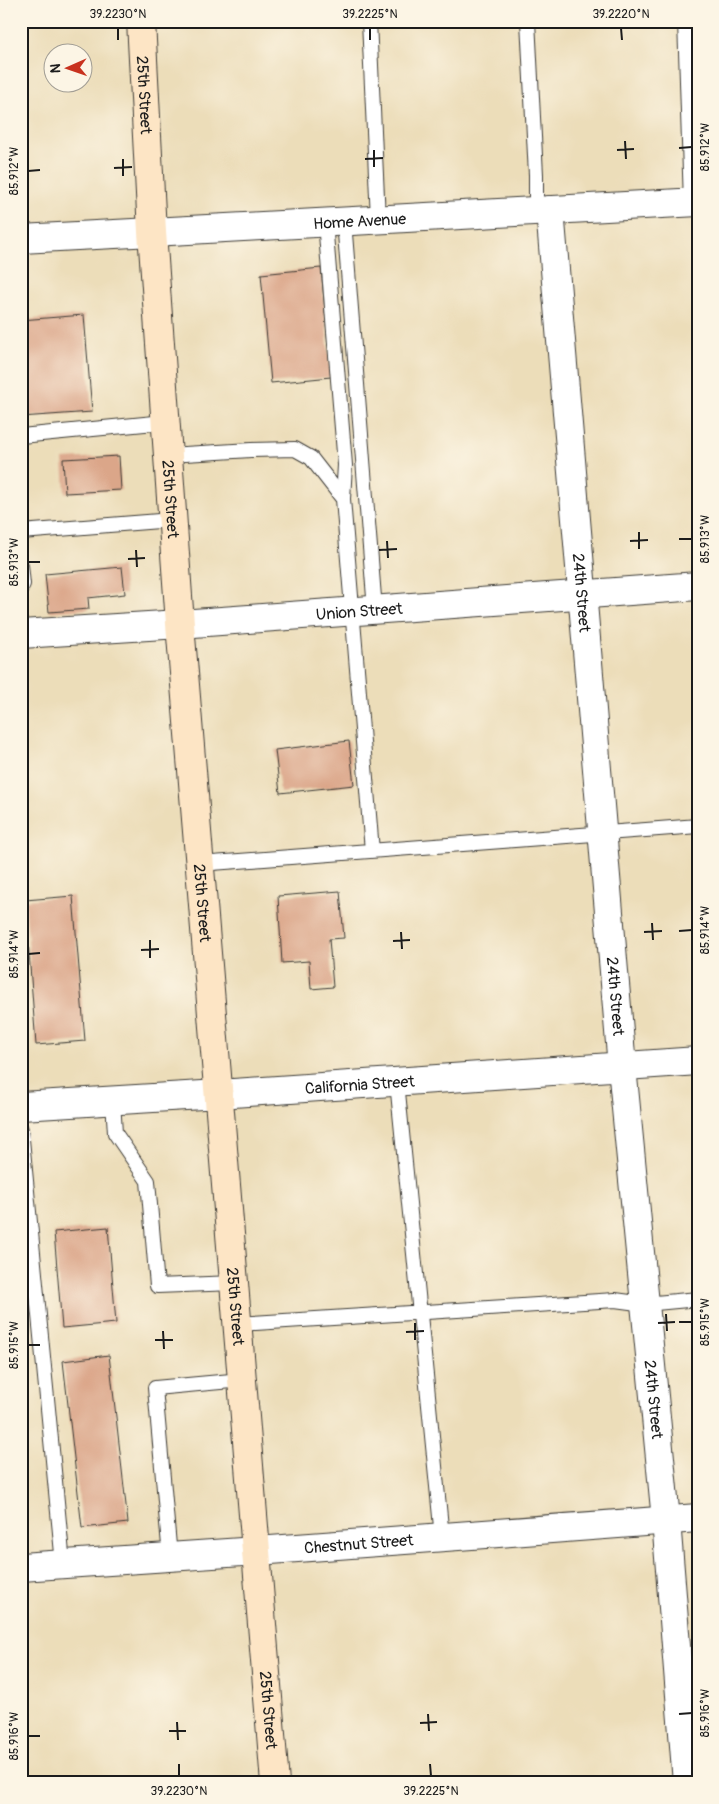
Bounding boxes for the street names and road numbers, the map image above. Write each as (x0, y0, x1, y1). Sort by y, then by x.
street label: 25th Street (132, 55, 156, 135)
street label: Home Avenue (313, 209, 407, 234)
street label: 25th Street (157, 459, 183, 540)
street label: 24th Street (568, 552, 594, 634)
street label: Union Street (315, 599, 404, 625)
street label: 25th Street (189, 863, 215, 943)
street label: 24th Street (602, 956, 628, 1037)
street label: California Street (304, 1072, 416, 1099)
street label: 25th Street (222, 1267, 248, 1347)
street label: 24th Street (640, 1359, 667, 1440)
street label: Chestnut Street (304, 1530, 415, 1558)
street label: 25th Street (255, 1670, 281, 1751)

